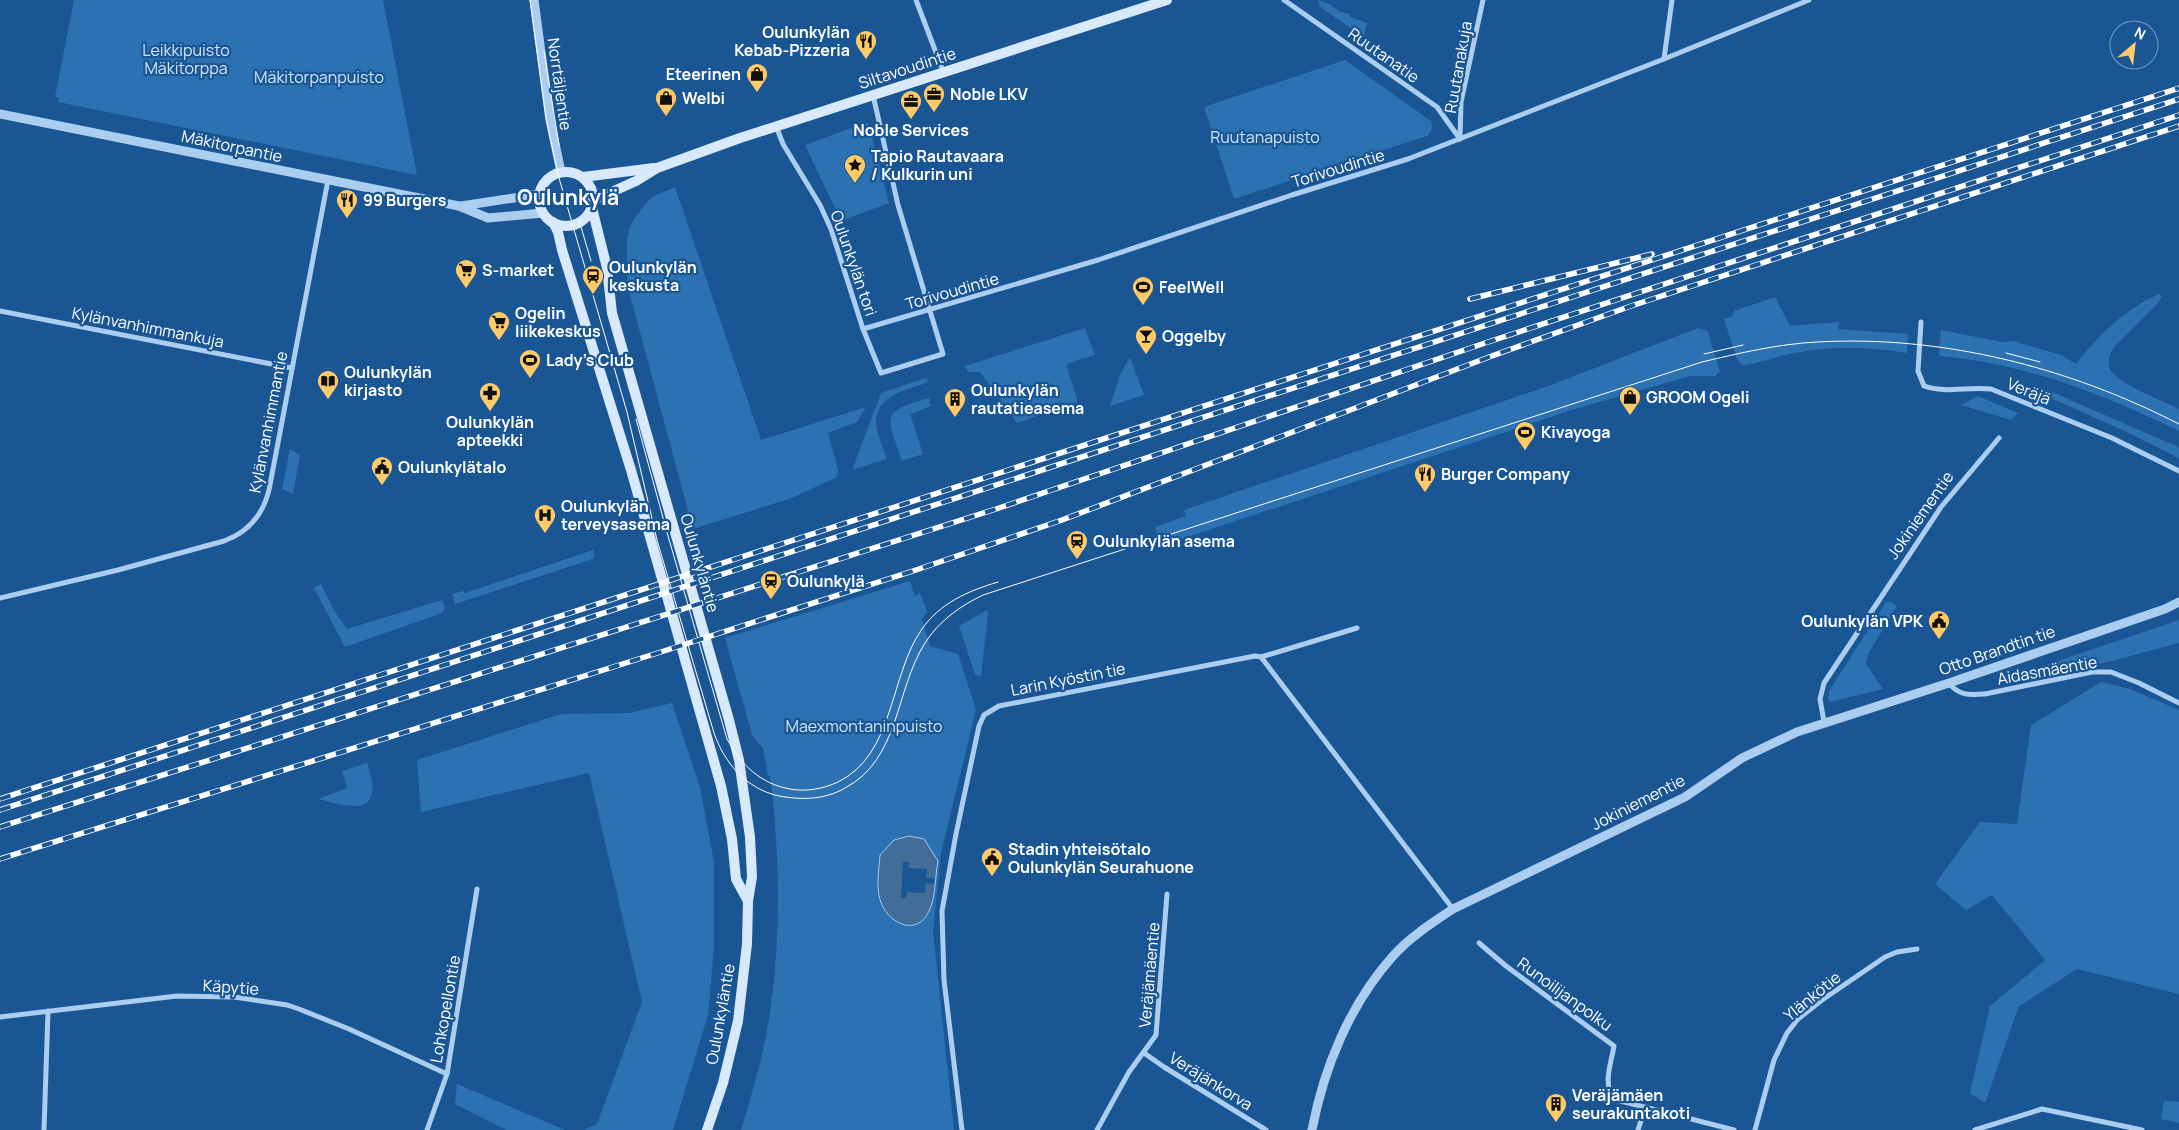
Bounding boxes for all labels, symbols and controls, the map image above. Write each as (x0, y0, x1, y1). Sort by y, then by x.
street label: Ruutanakuja (1439, 19, 1477, 115)
north arrow (2109, 20, 2159, 70)
place label: Oulunkylän Kebab-Pizzeria (734, 21, 850, 61)
street label: Ruutanatie (1344, 22, 1424, 88)
text: N (2131, 22, 2149, 44)
restaurant icon: Oulunkylän Kebab-Pizzeria (854, 29, 878, 60)
street label: Norrtäljentie (543, 36, 577, 132)
park label: Leikkipuisto Mäkitorppa (142, 39, 230, 79)
street label: Siltavoudintie (855, 42, 959, 94)
shop icon: Eteerinen (745, 62, 769, 93)
place label: Eteerinen (666, 63, 741, 85)
park label: Mäkitorpanpuisto (254, 66, 384, 88)
office icon: Noble LKV (922, 82, 946, 113)
place label: Noble LKV (950, 83, 1028, 105)
shop icon: Welbi (654, 86, 678, 117)
place label: Welbi (682, 87, 725, 109)
office icon: Noble Services (899, 89, 923, 120)
place label: Noble Services (853, 119, 969, 141)
street label: Mäkitorpantie (179, 125, 285, 167)
park label: Ruutanapuisto (1210, 126, 1320, 148)
street label: Torivoudintie (1289, 143, 1387, 193)
place label: Tapio Rautavaara / Kulkurin uni (871, 145, 1004, 185)
place icon: Tapio Rautavaara / Kulkurin uni (843, 153, 867, 184)
district label: Oulunkylä (517, 183, 619, 211)
restaurant icon: 99 Burgers (335, 188, 359, 219)
place label: 99 Burgers (363, 189, 447, 211)
street label: Oulunkylän tori (826, 207, 882, 319)
place label: Oulunkylän keskusta (609, 256, 697, 296)
supermarket icon: S-market (454, 258, 478, 289)
place label: S-market (482, 259, 554, 281)
station icon: Oulunkylän keskusta (581, 264, 605, 295)
street label: Torivoudintie (903, 267, 1001, 315)
sports icon: FeelWell (1131, 275, 1155, 306)
place label: FeelWell (1159, 276, 1224, 298)
street label: Kylänvanhimmankuja (70, 301, 226, 353)
place label: Ogelin liikekeskus (515, 302, 601, 342)
supermarket icon: Ogelin liikekeskus (487, 310, 511, 341)
bar icon: Oggelby (1134, 324, 1158, 355)
place label: Oggelby (1162, 325, 1226, 347)
sports icon: Lady's Club (518, 348, 542, 379)
street label: Kylänvanhimmantie (243, 349, 293, 495)
place label: Lady's Club (546, 349, 634, 371)
place label: Oulunkylän kirjasto (344, 361, 432, 401)
library icon: Oulunkylän kirjasto (316, 369, 340, 400)
street label: Veräjä (2004, 372, 2054, 410)
place label: Oulunkylän rautatieasema (971, 379, 1084, 419)
pharmacy icon: Oulunkylän apteekki (478, 381, 502, 412)
shop icon: GROOM Ogeli (1618, 385, 1642, 416)
place label: GROOM Ogeli (1646, 386, 1750, 408)
building icon: Oulunkylän rautatieasema (943, 387, 967, 418)
place label: Oulunkylän apteekki (446, 411, 534, 451)
sports icon: Kivayoga (1513, 420, 1537, 451)
place label: Kivayoga (1541, 421, 1611, 443)
public building icon: Oulunkylätalo (370, 455, 394, 486)
place label: Oulunkylätalo (398, 456, 506, 478)
restaurant icon: Burger Company (1413, 462, 1437, 493)
place label: Burger Company (1441, 463, 1570, 485)
street label: Jokiniementie (1882, 467, 1958, 563)
place label: Oulunkylän terveysasema (561, 495, 670, 535)
hospital icon: Oulunkylän terveysasema (533, 503, 557, 534)
street label: Oulunkyläntie (675, 511, 725, 615)
station icon: Oulunkylän asema (1065, 529, 1089, 560)
place label: Oulunkylän asema (1093, 530, 1235, 552)
station icon: Oulunkylä (759, 569, 783, 600)
place label: Oulunkylä (787, 570, 865, 592)
public building icon: Oulunkylän VPK (1927, 609, 1951, 640)
place label: Oulunkylän VPK (1801, 610, 1924, 632)
street label: Otto Brandtin tie (1936, 620, 2058, 680)
street label: Aidasmäentie (1995, 650, 2099, 690)
street label: Larin Kyöstin tie (1009, 657, 1127, 701)
park label: Maexmontaninpuisto (786, 715, 943, 737)
street label: Jokiniementie (1587, 769, 1689, 835)
place label: Stadin yhteisötalo Oulunkylän Seurahuone (1008, 838, 1194, 878)
public building icon: Stadin yhteisötalo Oulunkylän Seurahuone (980, 846, 1004, 877)
street label: Veräjämäentie (1133, 921, 1165, 1029)
street label: Runoilijanpolku (1513, 952, 1617, 1036)
street label: Lohkopellontie (425, 953, 465, 1065)
street label: Oulunkyläntie (700, 962, 740, 1066)
street label: Ylänkötie (1779, 966, 1845, 1026)
street label: Käpytie (202, 974, 260, 1000)
street label: Veräjänkorva (1165, 1047, 1257, 1115)
place label: Veräjämäen seurakuntakoti (1572, 1084, 1690, 1124)
building icon: Veräjämäen seurakuntakoti (1544, 1092, 1568, 1123)

